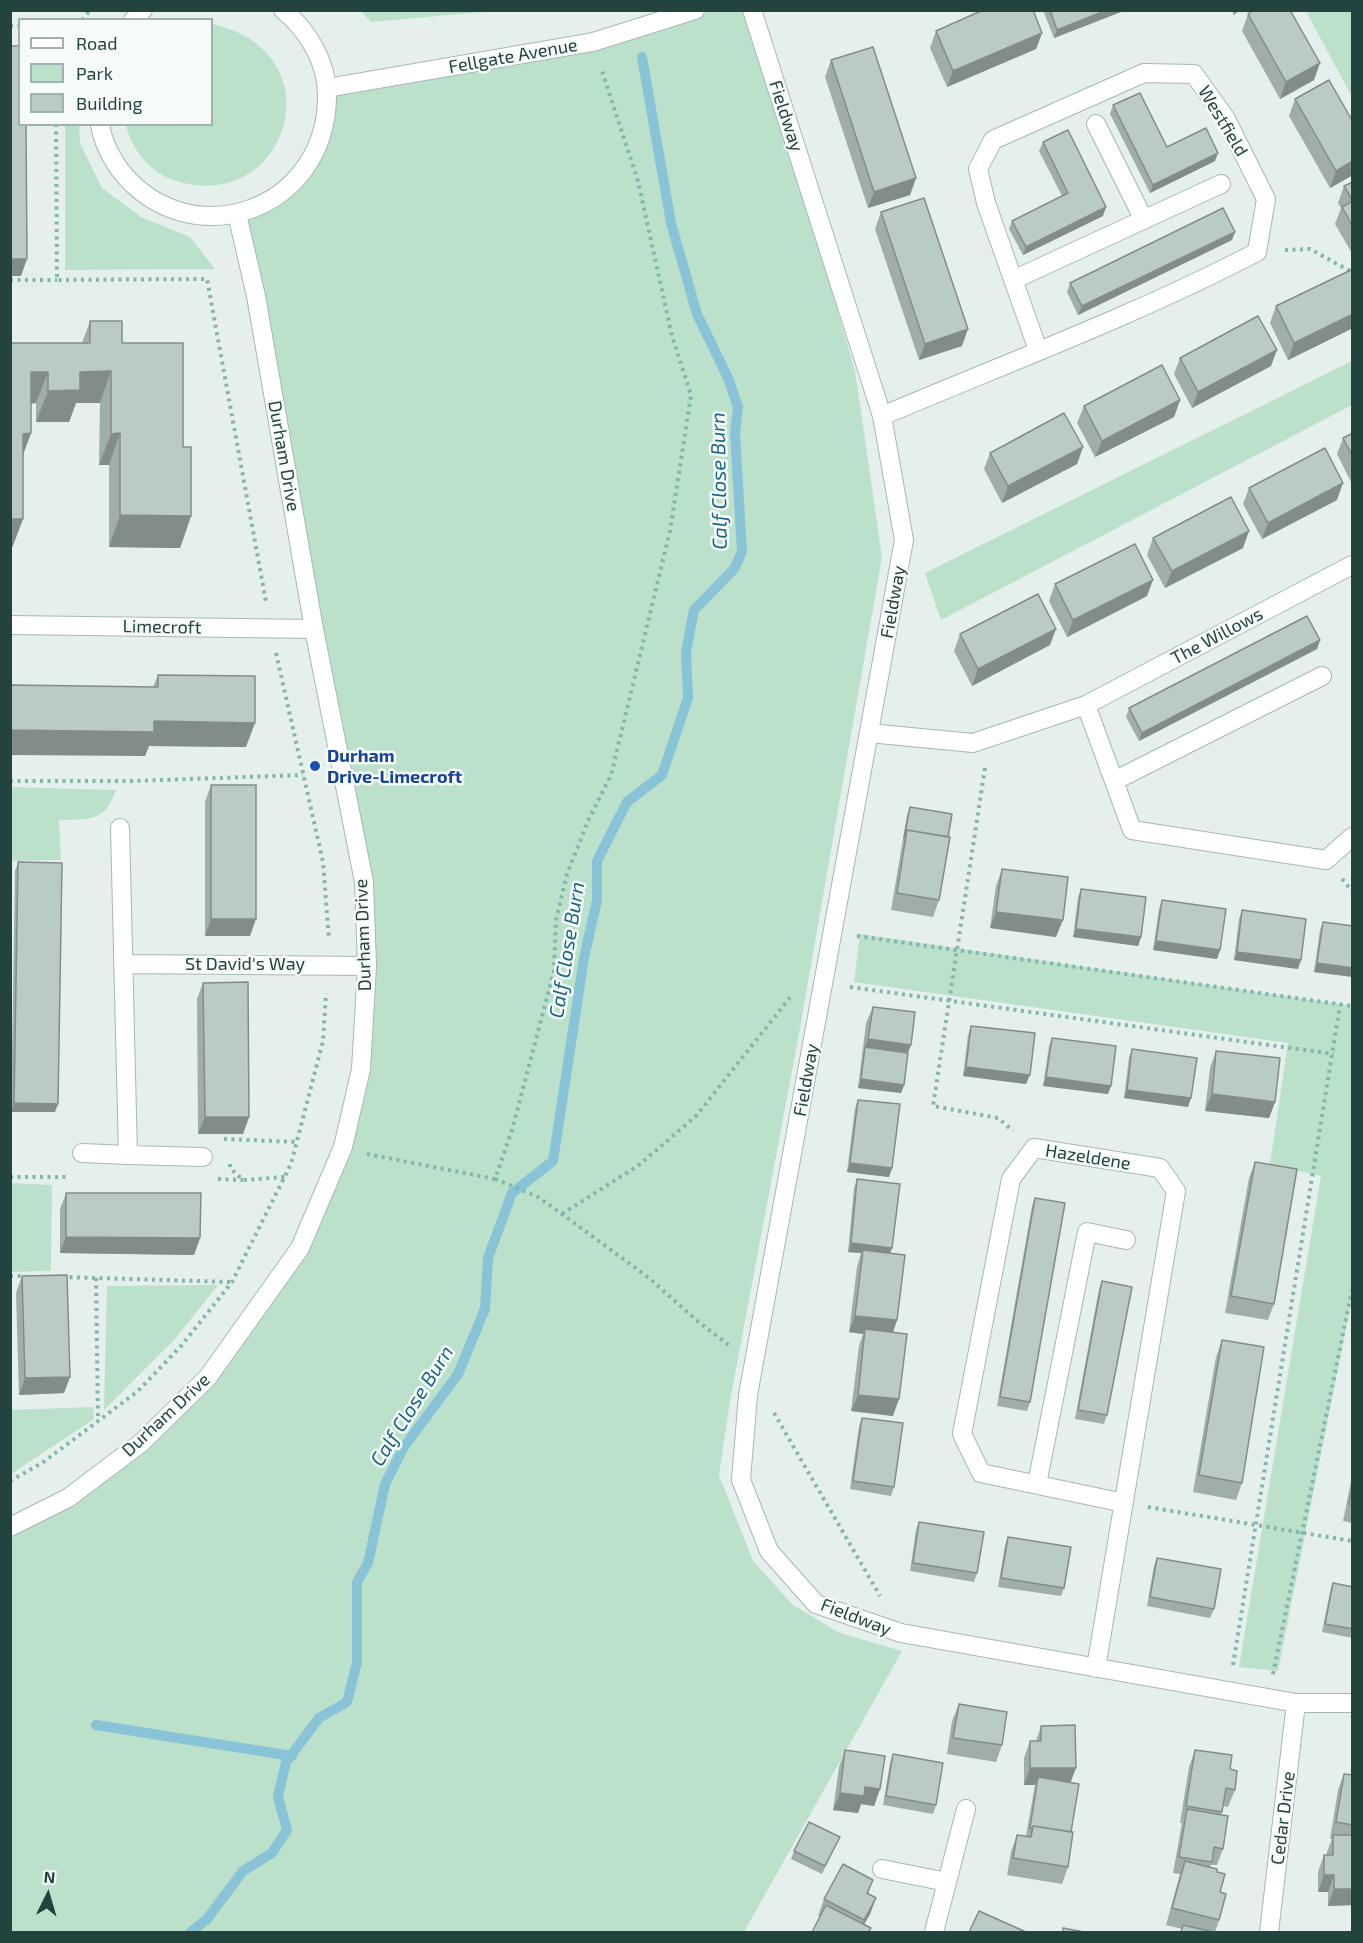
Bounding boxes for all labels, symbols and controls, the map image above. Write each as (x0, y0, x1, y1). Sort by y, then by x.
legend (18, 18, 213, 126)
text: Road (76, 32, 117, 54)
street label: Fellgate Avenue (447, 34, 579, 78)
text: Park (76, 62, 113, 84)
street label: Fieldway (764, 78, 808, 154)
street label: Westfield (1193, 82, 1253, 160)
text: Building (76, 92, 143, 114)
street label: Durham Drive (264, 399, 304, 513)
water label: Calf Close Burn (706, 412, 732, 550)
street label: Fieldway (876, 564, 910, 640)
street label: The Willows (1167, 603, 1267, 669)
street label: Limecroft (122, 616, 202, 638)
place label: Durham Drive-Limecroft (327, 745, 462, 788)
marker: Durham Drive-Limecroft (308, 759, 322, 773)
street label: Durham Drive (350, 879, 376, 991)
water label: Calf Close Burn (544, 880, 590, 1020)
street label: St David's Way (185, 953, 305, 975)
street label: Fieldway (789, 1042, 823, 1118)
street label: Hazeldene (1044, 1140, 1132, 1174)
water label: Calf Close Burn (365, 1341, 459, 1471)
street label: Durham Drive (118, 1369, 214, 1461)
street label: Fieldway (818, 1594, 894, 1640)
street label: Cedar Drive (1267, 1770, 1299, 1866)
north arrow (18, 1865, 78, 1925)
text: N (43, 1867, 56, 1887)

